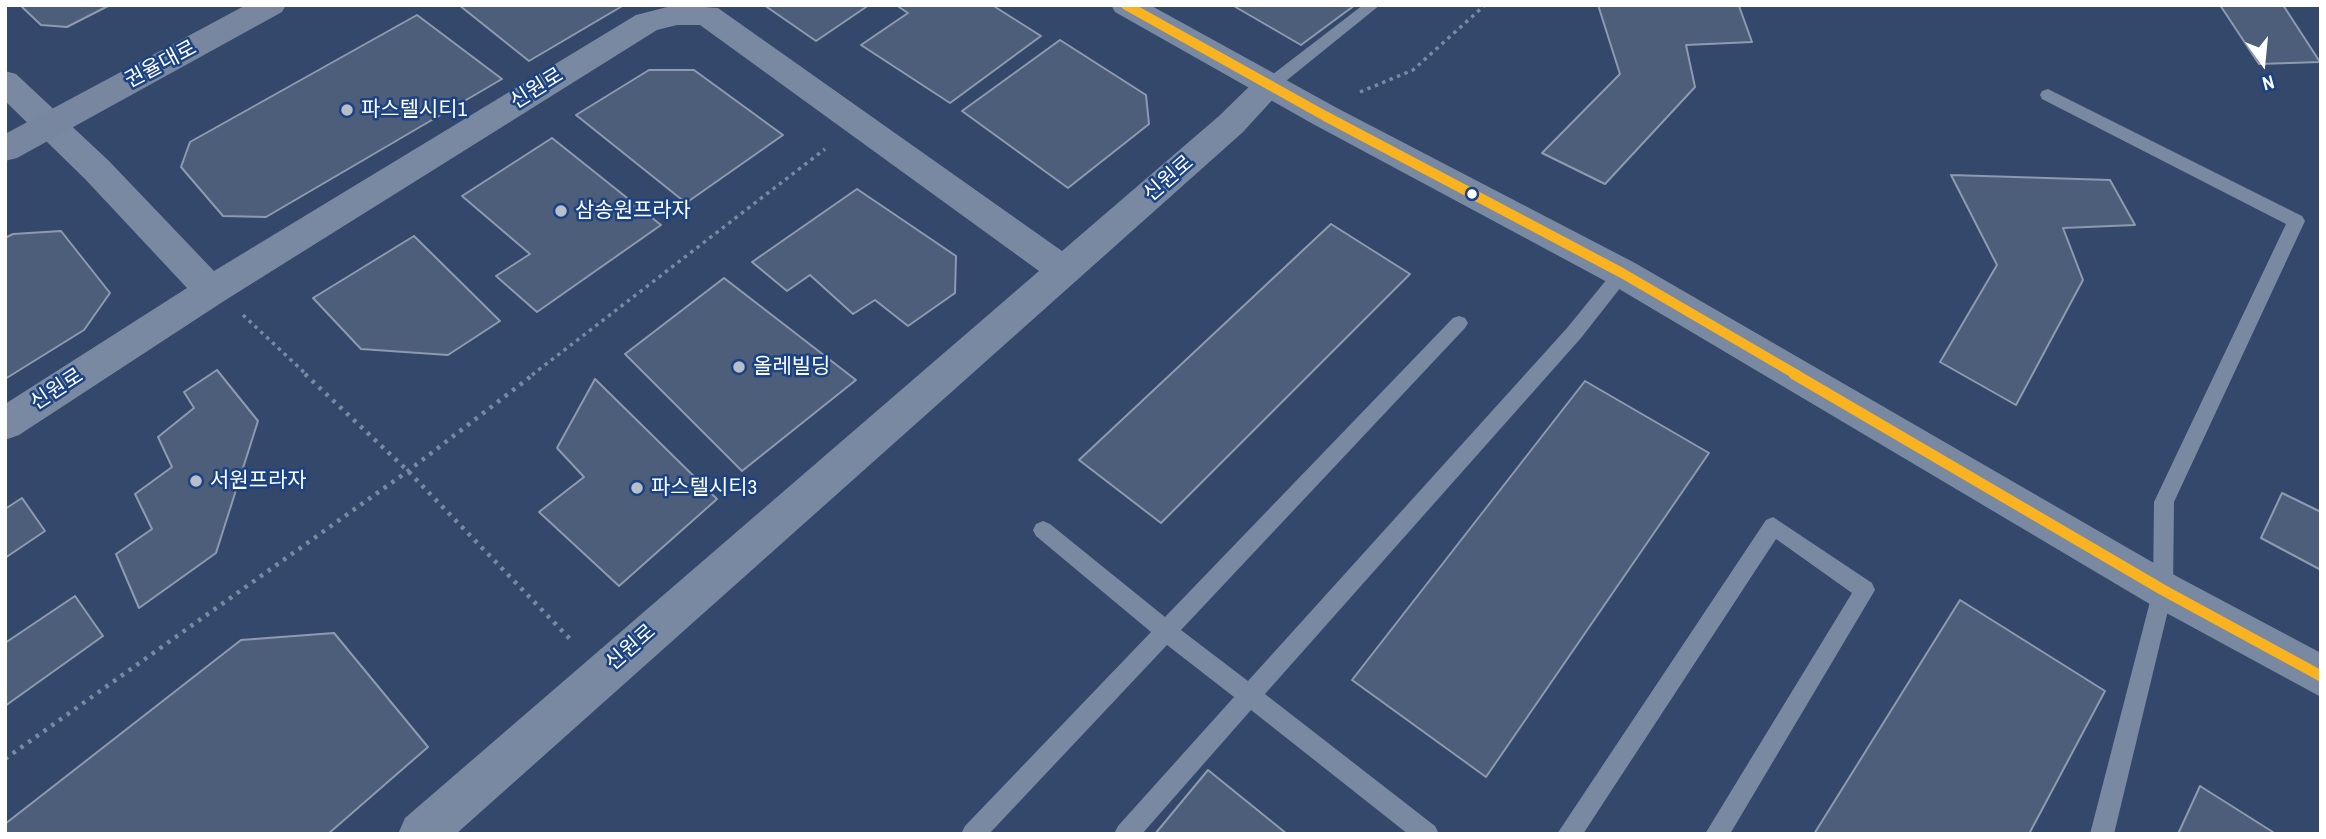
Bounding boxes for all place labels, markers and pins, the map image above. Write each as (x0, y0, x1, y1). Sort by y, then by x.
place label: 파스텔시티1 (361, 97, 467, 123)
marker: 파스텔시티1 (339, 102, 355, 118)
unlabelled marker (1465, 187, 1479, 201)
place label: 삼송원프라자 (575, 198, 691, 224)
marker: 삼송원프라자 (553, 203, 569, 219)
place label: 올레빌딩 (753, 354, 830, 380)
marker: 올레빌딩 (731, 359, 747, 375)
place label: 서원프라자 (210, 468, 307, 494)
marker: 서원프라자 (188, 473, 204, 489)
place label: 파스텔시티3 (651, 475, 757, 501)
marker: 파스텔시티3 (629, 480, 645, 496)

